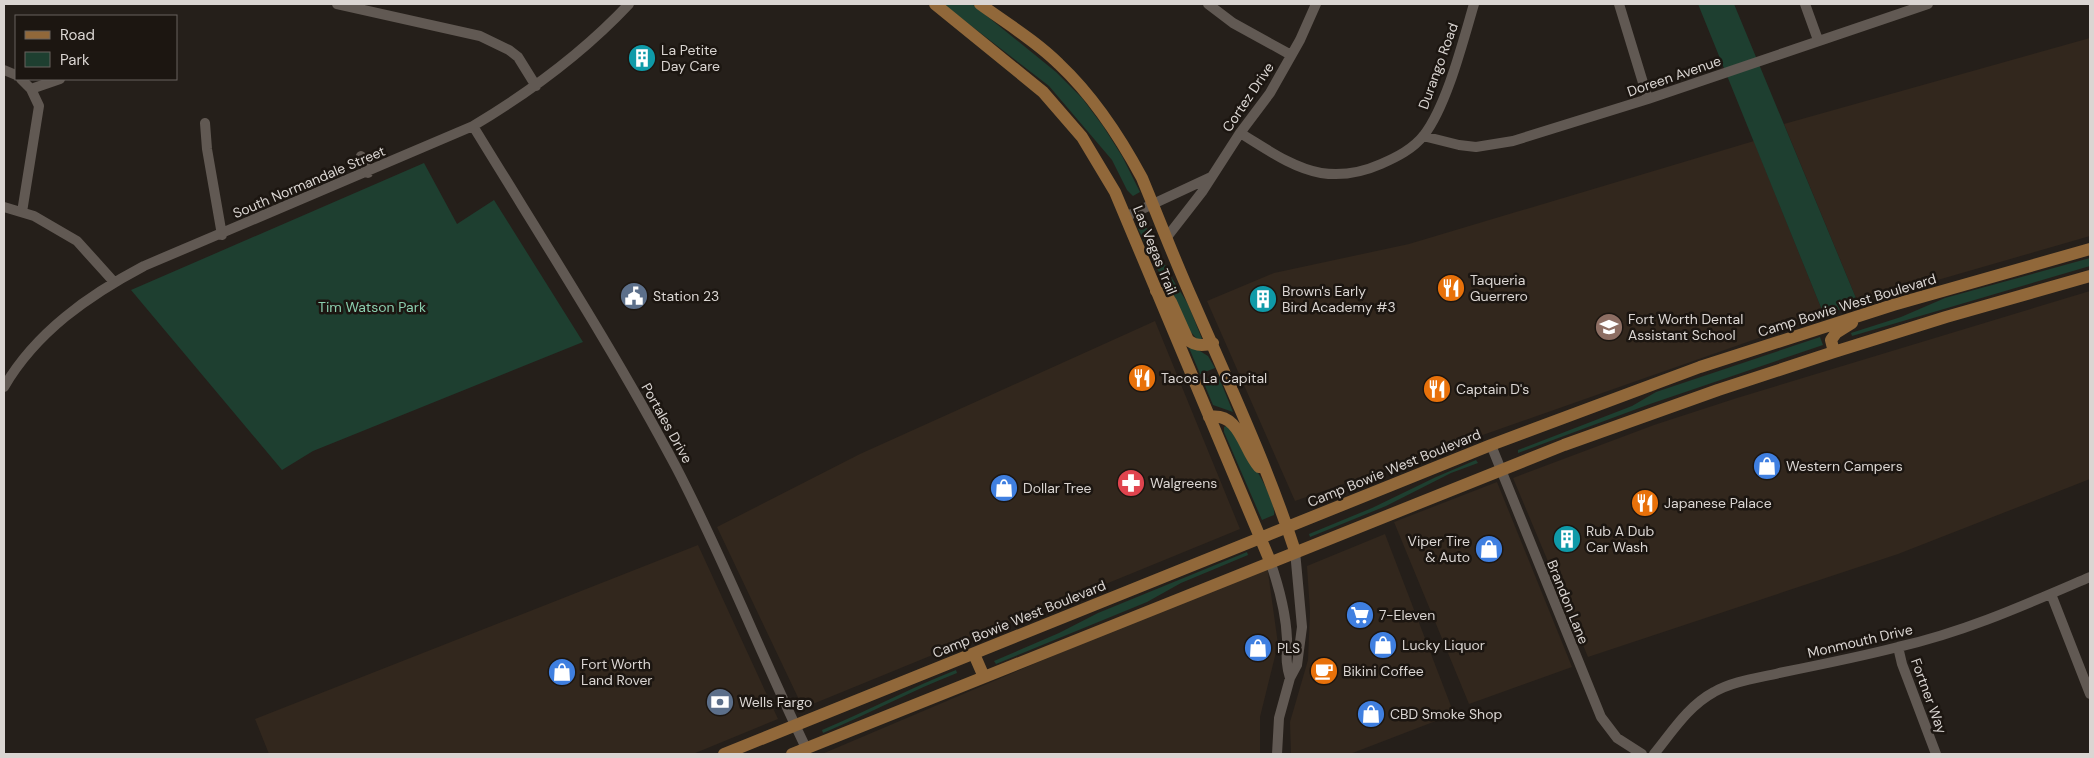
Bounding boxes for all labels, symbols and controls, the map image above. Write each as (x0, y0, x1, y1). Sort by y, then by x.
legend (15, 15, 178, 80)
street label: Durango Road (1414, 20, 1462, 112)
text: Road (60, 25, 95, 45)
place label: La Petite Day Care (661, 41, 720, 75)
building icon: La Petite Day Care (627, 43, 657, 73)
text: Park (60, 50, 90, 70)
street label: Doreen Avenue (1625, 52, 1723, 100)
street label: Cortez Drive (1218, 59, 1278, 135)
street label: South Normandale Street (230, 142, 388, 222)
street label: Las Vegas Trail (1129, 203, 1181, 297)
street label: Camp Bowie West Boulevard (1756, 269, 1938, 341)
place label: Taqueria Guerrero (1470, 271, 1528, 305)
restaurant icon: Taqueria Guerrero (1436, 273, 1466, 303)
public building icon: Station 23 (619, 281, 649, 311)
place label: Brown's Early Bird Academy #3 (1282, 282, 1396, 316)
building icon: Brown's Early Bird Academy #3 (1248, 284, 1278, 314)
place label: Station 23 (653, 287, 719, 305)
park label: Tim Watson Park (318, 298, 426, 316)
place label: Fort Worth Dental Assistant School (1628, 310, 1743, 344)
school or university icon: Fort Worth Dental Assistant School (1594, 312, 1624, 342)
restaurant icon: Tacos La Capital (1127, 363, 1157, 393)
place label: Tacos La Capital (1161, 369, 1267, 387)
restaurant icon: Captain D's (1422, 374, 1452, 404)
street label: Portales Drive (637, 380, 697, 466)
place label: Captain D's (1456, 380, 1529, 398)
street label: Camp Bowie West Boulevard (1305, 425, 1483, 511)
shop icon: Western Campers (1752, 451, 1782, 481)
place label: Western Campers (1786, 457, 1903, 475)
pharmacy icon: Walgreens (1116, 468, 1146, 498)
shop icon: Dollar Tree (989, 473, 1019, 503)
place label: Walgreens (1150, 474, 1217, 492)
place label: Dollar Tree (1023, 479, 1092, 497)
restaurant icon: Japanese Palace (1630, 488, 1660, 518)
place label: Japanese Palace (1664, 494, 1772, 512)
place label: Rub A Dub Car Wash (1586, 522, 1654, 556)
building icon: Rub A Dub Car Wash (1552, 524, 1582, 554)
place label: Viper Tire & Auto (1408, 532, 1470, 566)
shop icon: Viper Tire & Auto (1474, 534, 1504, 564)
street label: Brandon Lane (1543, 557, 1593, 647)
street label: Camp Bowie West Boulevard (930, 576, 1108, 662)
supermarket icon: 7-Eleven (1345, 600, 1375, 630)
place label: 7-Eleven (1379, 606, 1435, 624)
street label: Monmouth Drive (1806, 620, 1914, 662)
shop icon: Lucky Liquor (1368, 630, 1398, 660)
shop icon: PLS (1243, 633, 1273, 663)
place label: Lucky Liquor (1402, 636, 1485, 654)
place label: PLS (1277, 639, 1300, 657)
place label: Fort Worth Land Rover (581, 655, 653, 689)
cafe icon: Bikini Coffee (1309, 656, 1339, 686)
street label: Fortner Way (1907, 656, 1951, 736)
shop icon: Fort Worth Land Rover (547, 657, 577, 687)
place label: Bikini Coffee (1343, 662, 1424, 680)
bank icon: Wells Fargo (705, 687, 735, 717)
place label: Wells Fargo (739, 693, 812, 711)
shop icon: CBD Smoke Shop (1356, 699, 1386, 729)
place label: CBD Smoke Shop (1390, 705, 1502, 723)

